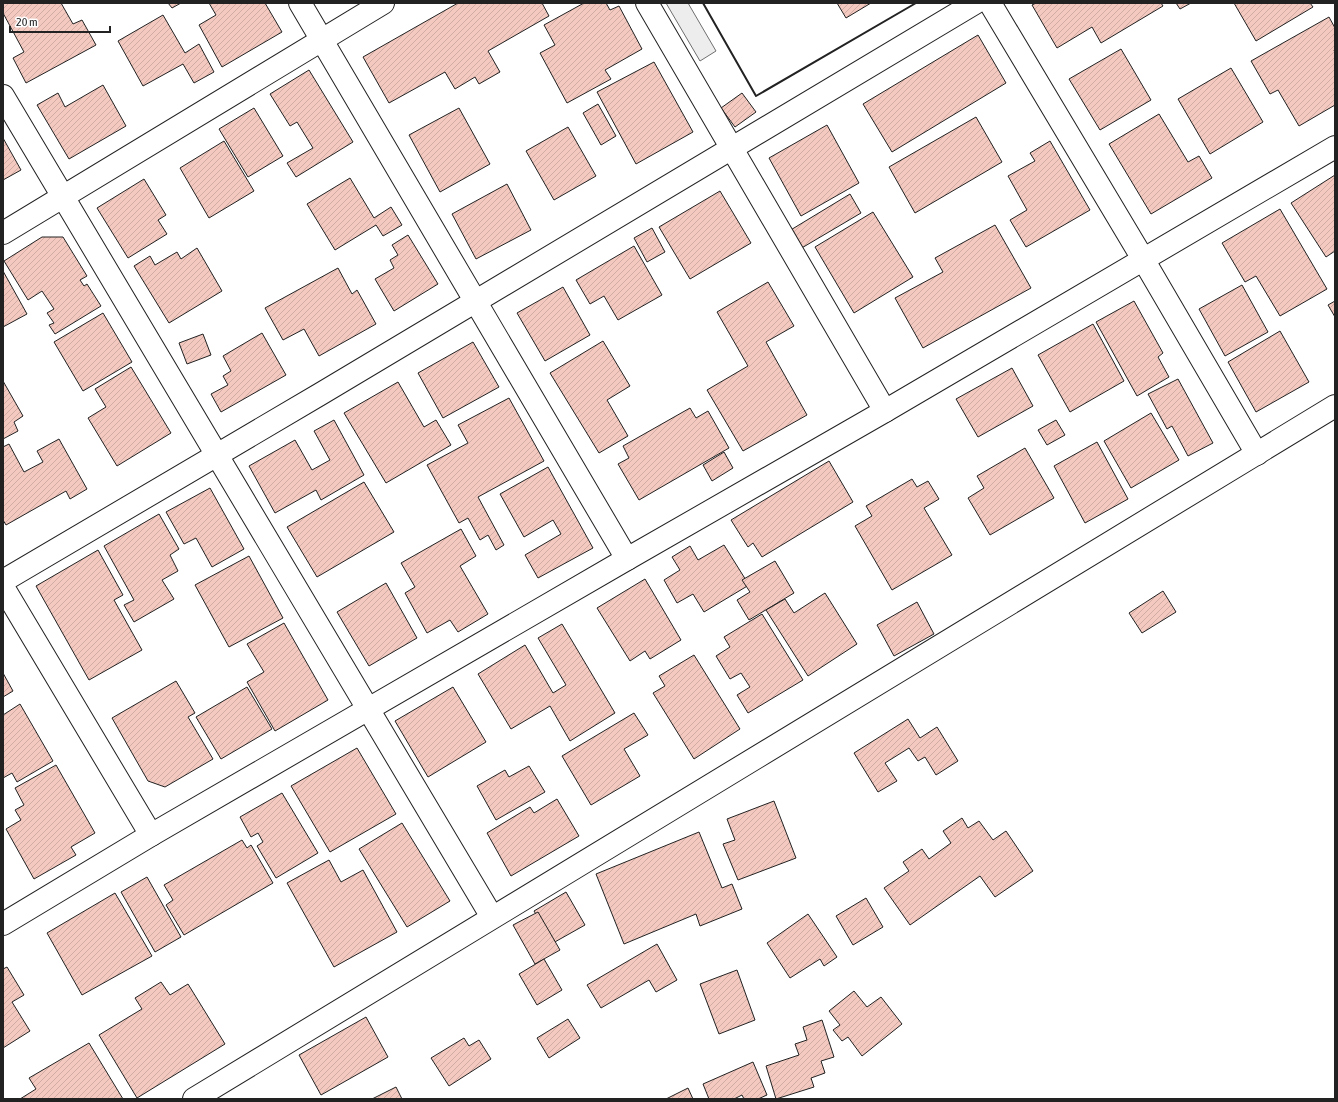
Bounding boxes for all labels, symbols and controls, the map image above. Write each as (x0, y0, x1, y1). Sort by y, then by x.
scale bar (10, 8, 110, 34)
text: 20 m (16, 15, 38, 29)

